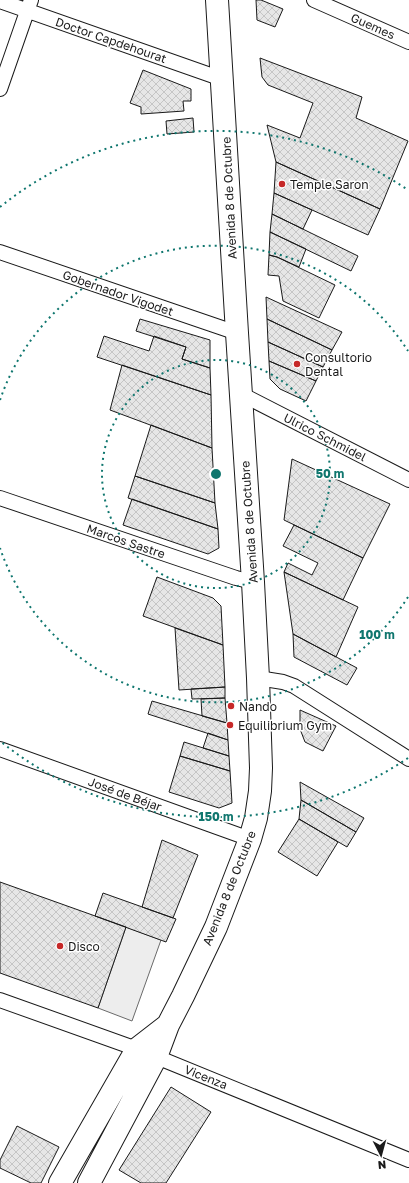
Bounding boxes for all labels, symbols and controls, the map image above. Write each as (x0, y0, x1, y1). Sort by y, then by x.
street label: Guemes (349, 10, 397, 42)
street label: Doctor Capdehourat (54, 14, 169, 66)
street label: Avenida 8 de Octubre (218, 136, 240, 260)
place label: Temple Saron (290, 177, 369, 192)
marker: Temple Saron (277, 179, 287, 189)
street label: Gobernador Vigodet (61, 267, 176, 319)
place label: Consultorio Dental (305, 350, 372, 379)
marker: Consultorio Dental (292, 359, 302, 369)
street label: Ulrico Schmidel (281, 410, 369, 464)
street label: Avenida 8 de Octubre (237, 460, 261, 584)
text: 50 m (316, 466, 344, 481)
centre of rings (209, 467, 223, 481)
street label: Marcos Sastre (85, 521, 167, 561)
text: 100 m (359, 627, 395, 642)
place label: Nando (239, 699, 277, 714)
marker: Nando (226, 701, 236, 711)
place label: Equilibrium Gym (238, 718, 332, 733)
marker: Equilibrium Gym (225, 720, 235, 730)
street label: José de Béjar (86, 774, 164, 814)
text: 150 m (199, 809, 233, 824)
street label: Avenida 8 de Octubre (199, 828, 259, 948)
place label: Disco (68, 939, 100, 954)
marker: Disco (55, 941, 65, 951)
street label: Vicenza (182, 1062, 230, 1092)
north arrow (361, 1135, 401, 1175)
text: N (377, 1159, 387, 1172)

